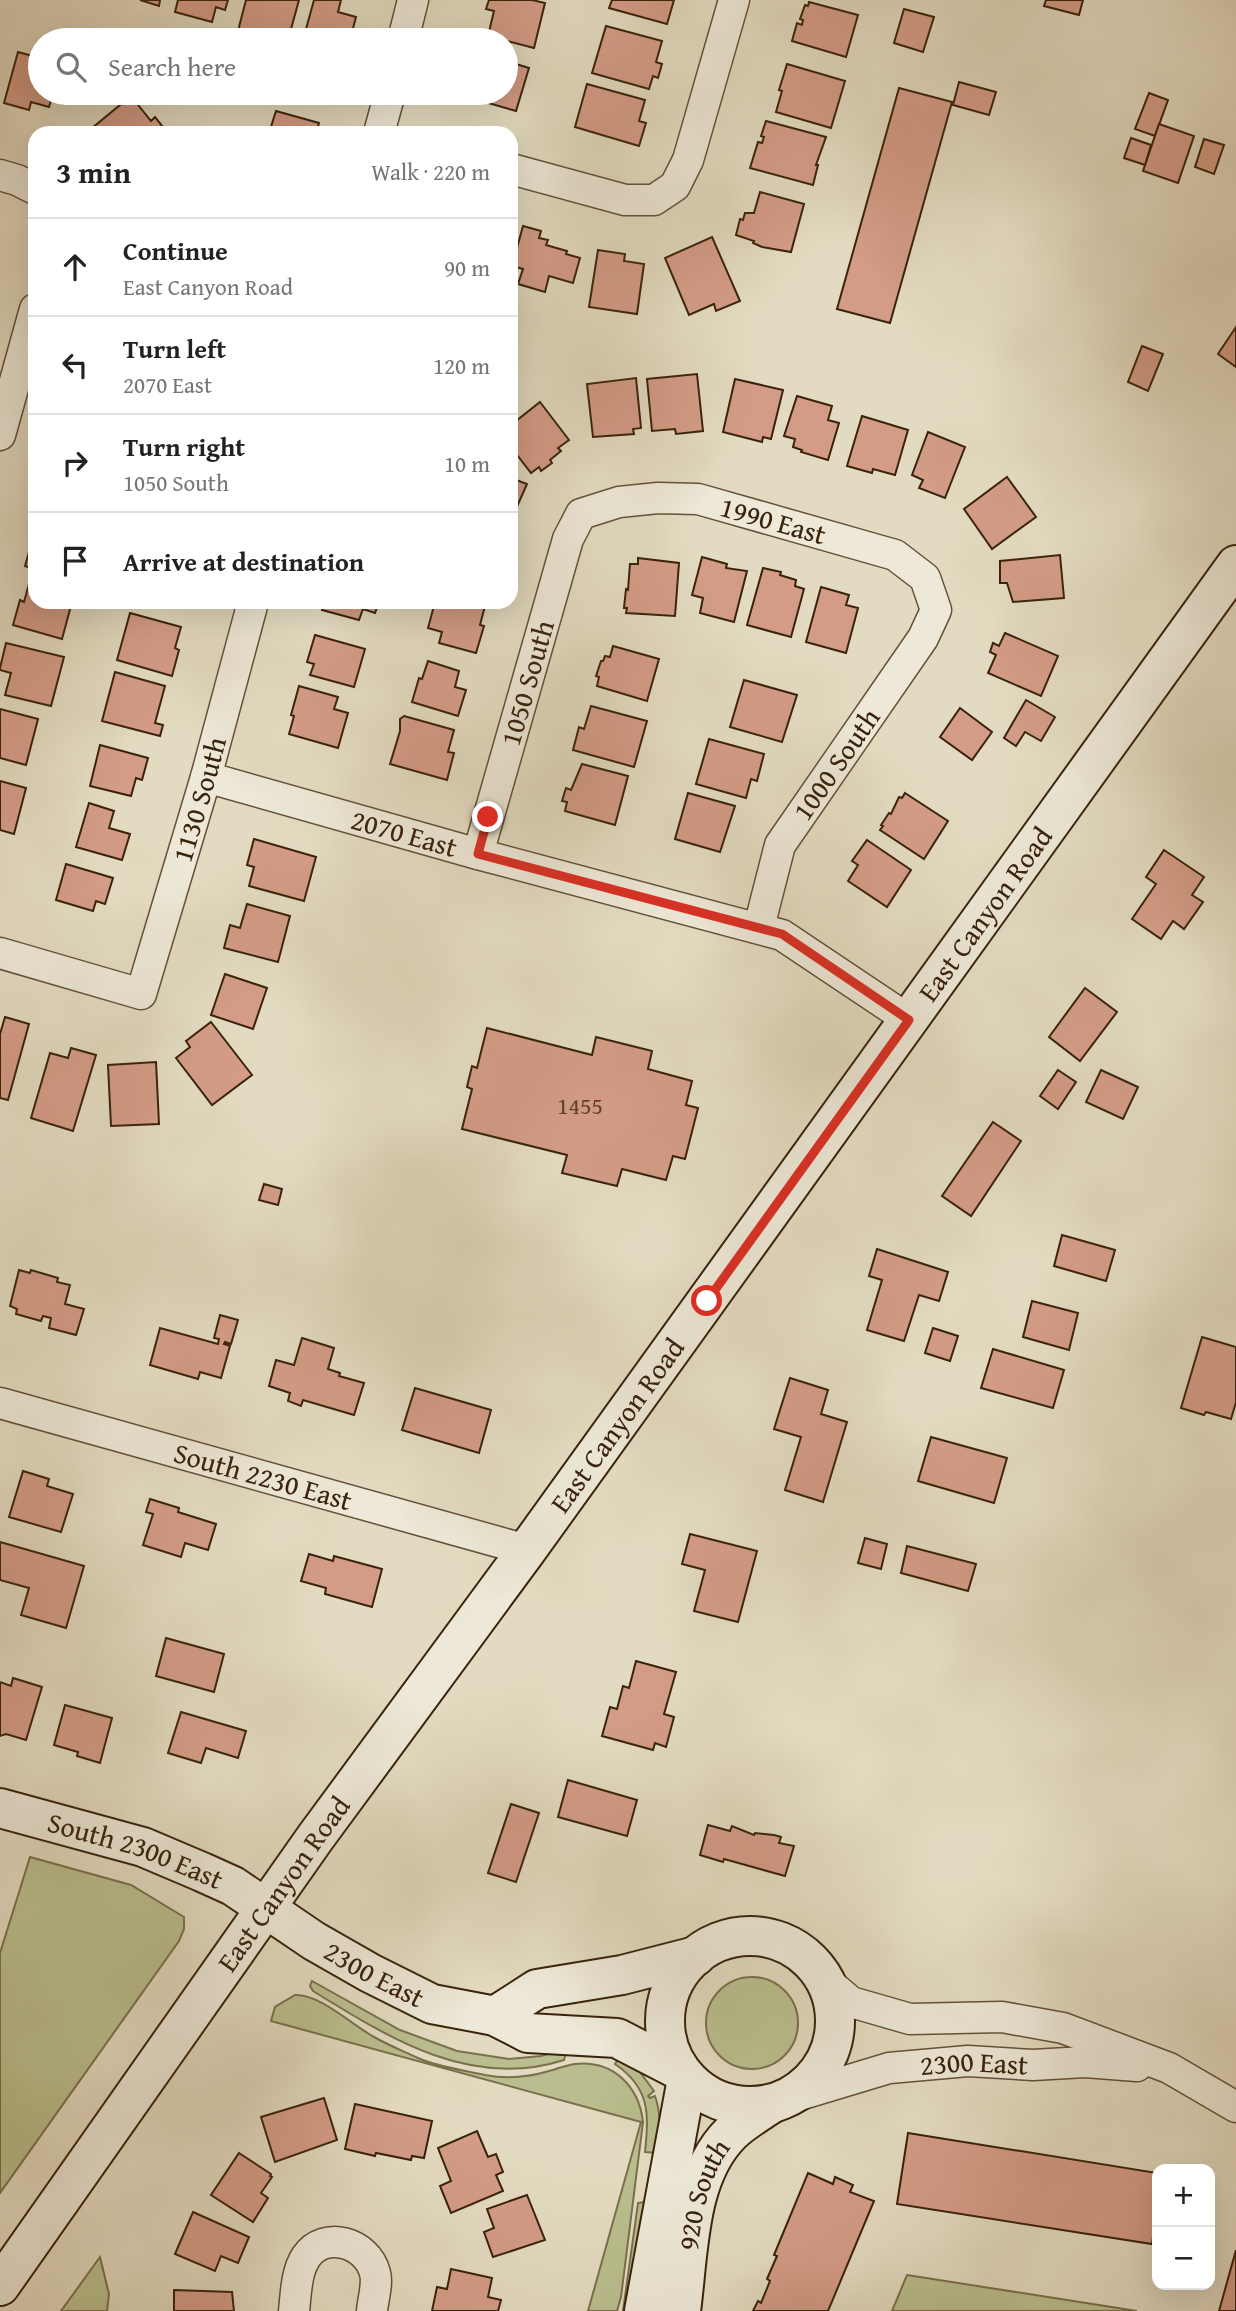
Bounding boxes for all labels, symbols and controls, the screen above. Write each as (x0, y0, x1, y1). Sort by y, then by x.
search box (28, 28, 518, 105)
text: Search here (108, 47, 236, 86)
icon: search (52, 48, 90, 86)
text: 3 min (56, 150, 131, 194)
text: Walk · 220 m (371, 155, 490, 188)
text: Continue (123, 231, 228, 270)
icon: ahead (56, 248, 94, 286)
text: 90 m (444, 251, 490, 284)
text: East Canyon Road (123, 270, 293, 303)
text: Turn left (123, 329, 226, 368)
icon: left (56, 346, 94, 384)
text: 120 m (433, 349, 490, 382)
text: 2070 East (123, 368, 212, 401)
text: Turn right (123, 427, 245, 466)
icon: right (56, 444, 94, 482)
text: 10 m (444, 447, 490, 480)
text: 1050 South (123, 466, 229, 499)
street label: 1990 East (716, 485, 831, 554)
icon: arrive (56, 542, 94, 580)
text: Arrive at destination (123, 542, 364, 581)
street label: 1050 South (489, 615, 564, 750)
street label: 1000 South (782, 699, 889, 828)
street label: 1130 South (161, 732, 236, 867)
street label: 2070 East (347, 798, 462, 867)
route end (472, 801, 503, 832)
street label: East Canyon Road (907, 818, 1062, 1010)
house number: 1455 (557, 1088, 603, 1123)
route start (691, 1285, 722, 1316)
street label: East Canyon Road (539, 1329, 694, 1521)
street label: South 2230 East (169, 1431, 357, 1520)
street label: East Canyon Road (206, 1787, 359, 1980)
street label: South 2300 East (43, 1801, 230, 1899)
street label: 2300 East (317, 1930, 432, 2017)
street label: 2300 East (918, 2040, 1030, 2085)
street label: 920 South (667, 2129, 739, 2253)
map controls (1152, 2164, 1215, 2290)
button: + (1152, 2164, 1215, 2227)
button: − (1152, 2227, 1215, 2290)

